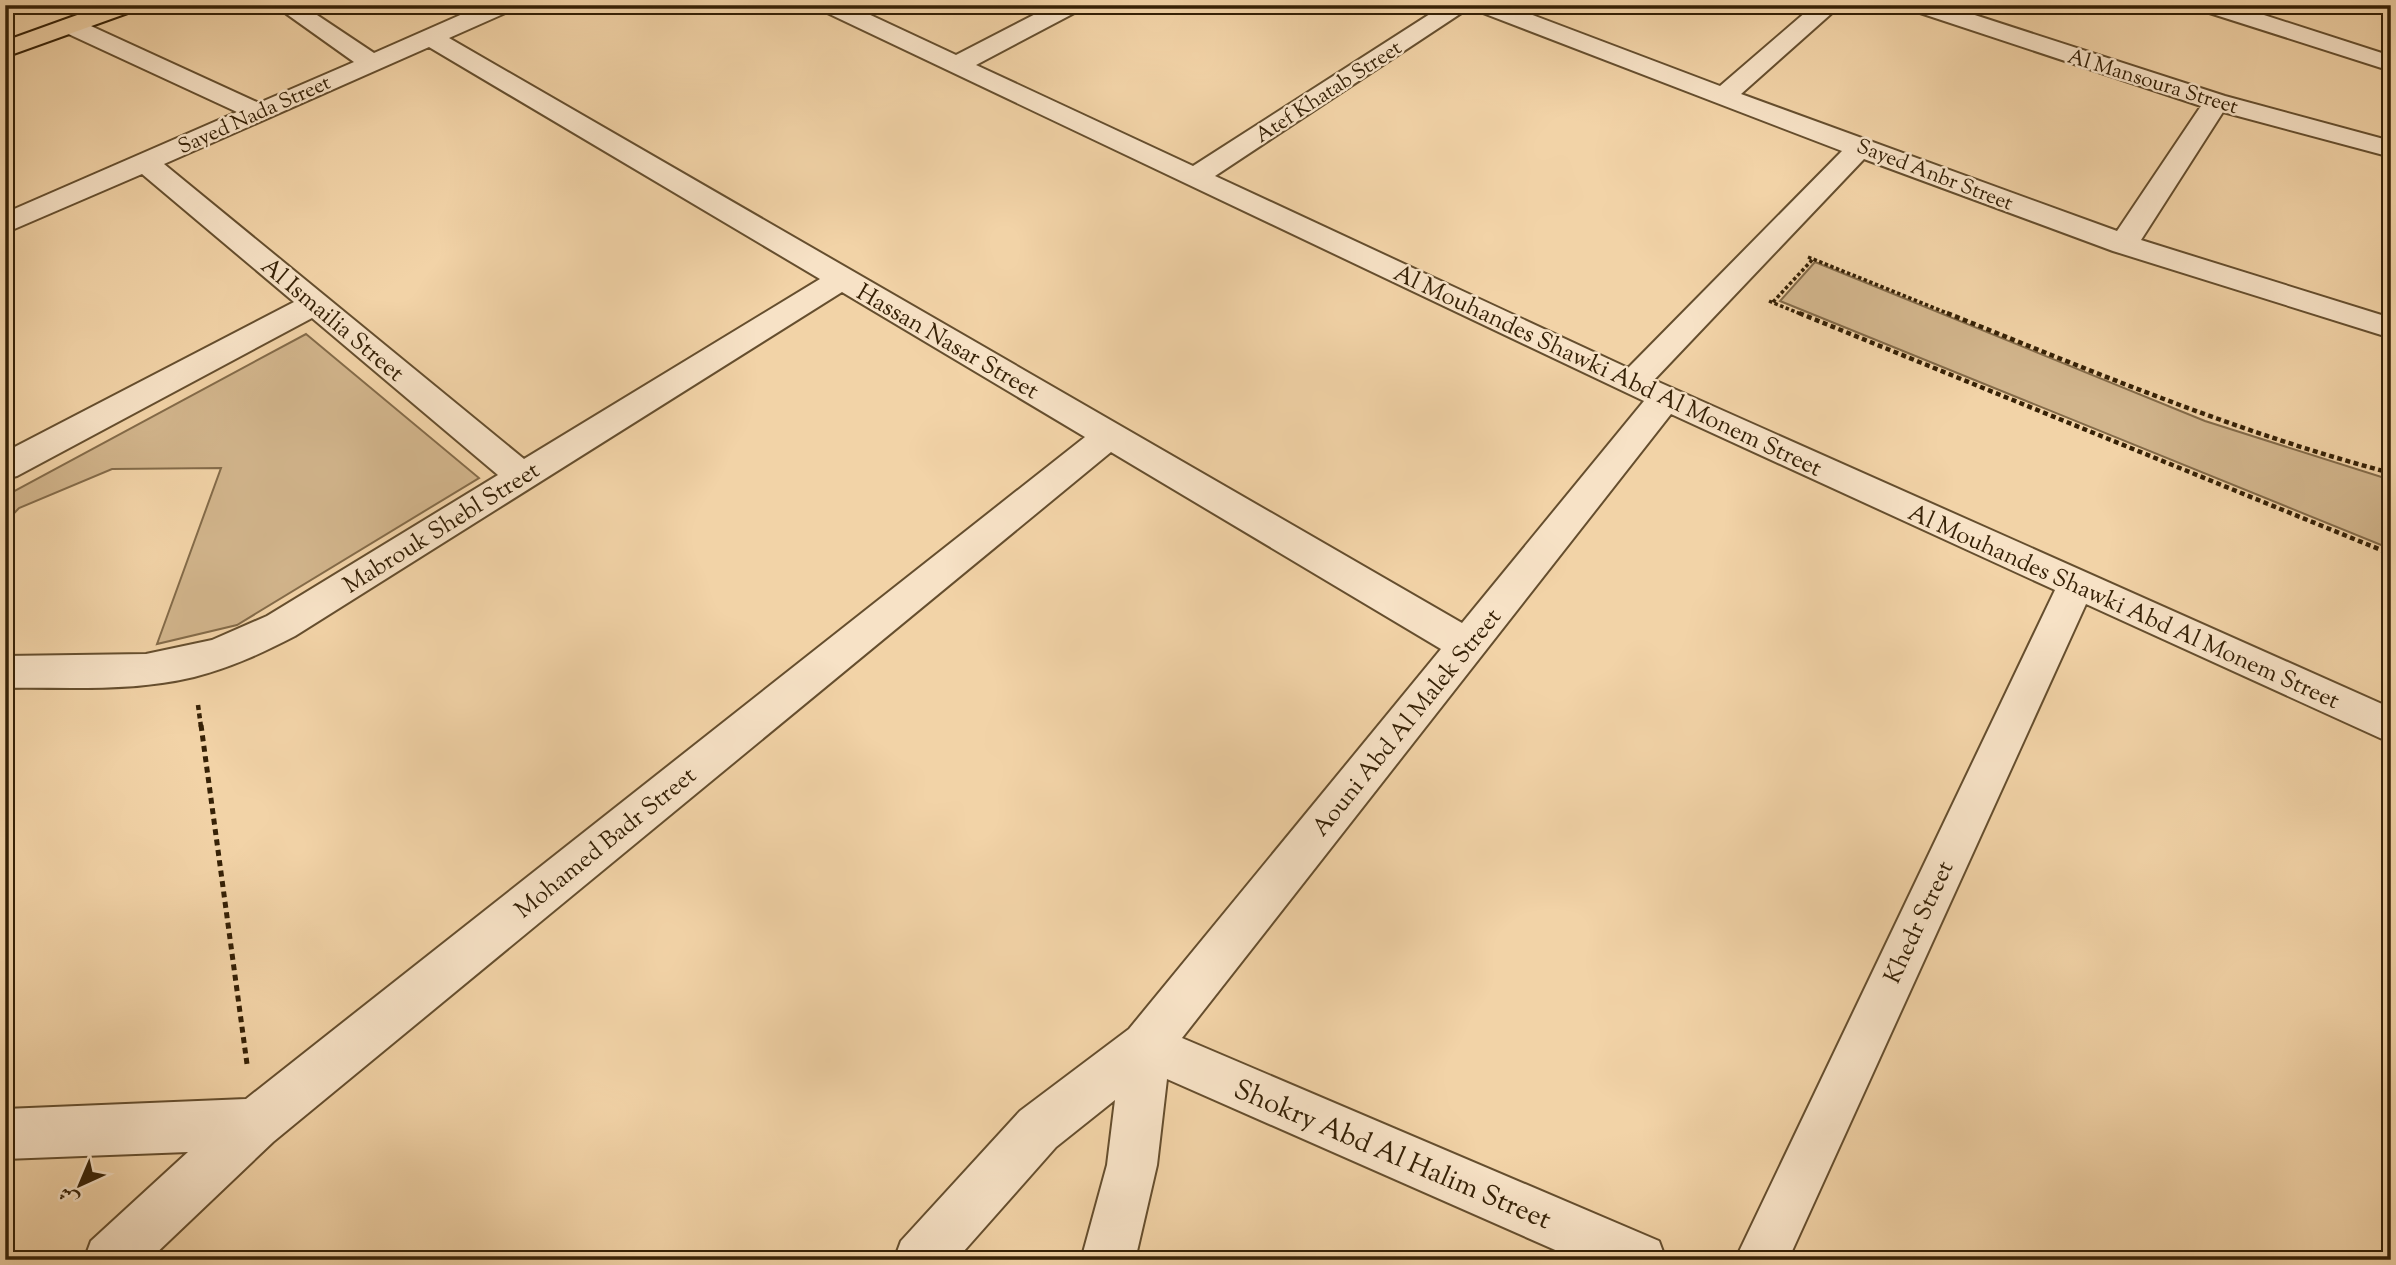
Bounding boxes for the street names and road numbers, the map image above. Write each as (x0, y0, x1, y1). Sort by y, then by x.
street label: Atef Khatab Street (1250, 34, 1408, 151)
street label: Al Mansoura Street (2063, 43, 2241, 123)
street label: Sayed Nada Street (174, 69, 336, 163)
street label: Sayed Anbr Street (1852, 132, 2017, 220)
street label: Al Ismailia Street (253, 250, 411, 391)
street label: Al Mouhandes Shawki Abd Al Monem Street (1387, 257, 1827, 486)
street label: Hassan Nasar Street (849, 277, 1045, 409)
street label: Mabrouk Shebl Street (337, 454, 547, 603)
street label: Al Mouhandes Shawki Abd Al Monem Street (1902, 497, 2344, 719)
street label: Aouni Abd Al Malek Street (1305, 602, 1510, 845)
street label: Mohamed Badr Street (508, 760, 704, 927)
street label: Khedr Street (1877, 856, 1963, 990)
street label: Shokry Abd Al Halim Street (1227, 1071, 1557, 1241)

